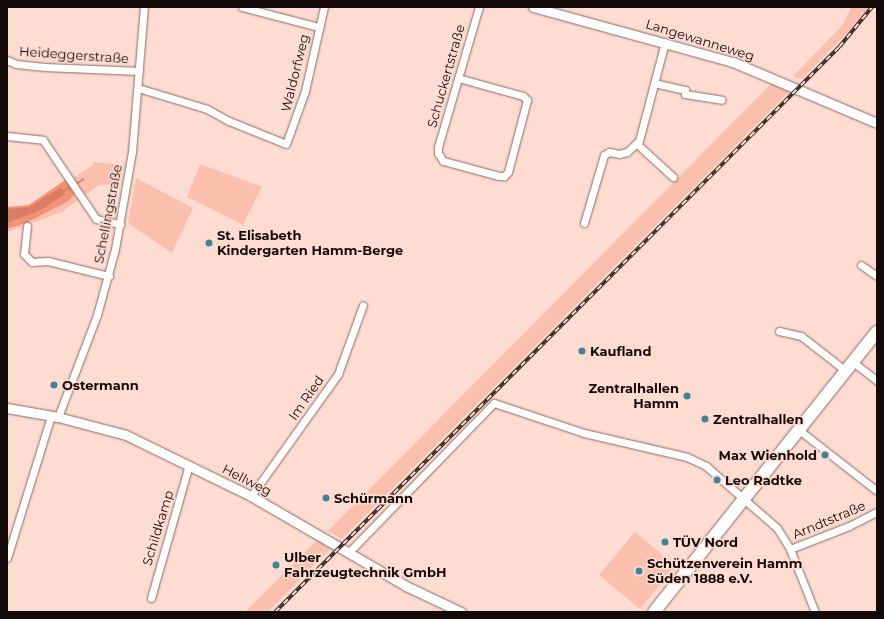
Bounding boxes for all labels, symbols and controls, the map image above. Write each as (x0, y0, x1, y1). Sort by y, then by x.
street label: Langewanneweg (644, 16, 756, 64)
street label: Schuckertstraße (424, 23, 468, 129)
street label: Waldorfweg (278, 32, 312, 114)
street label: Heideggerstraße (19, 43, 129, 67)
street label: Schellingstraße (91, 163, 125, 265)
place label: St. Elisabeth Kindergarten Hamm-Berge (217, 228, 403, 259)
marker: St. Elisabeth Kindergarten Hamm-Berge (204, 238, 214, 248)
place label: Kaufland (590, 343, 651, 359)
marker: Kaufland (577, 346, 587, 356)
street label: Im Ried (285, 373, 327, 423)
place label: Ostermann (62, 377, 139, 393)
marker: Ostermann (49, 380, 59, 390)
place label: Zentralhallen Hamm (588, 381, 679, 412)
marker: Zentralhallen Hamm (682, 391, 692, 401)
place label: Zentralhallen (713, 411, 804, 427)
marker: Zentralhallen (700, 414, 710, 424)
place label: Max Wienhold (719, 447, 817, 463)
marker: Max Wienhold (820, 450, 830, 460)
street label: Hellweg (220, 461, 274, 499)
place label: Leo Radtke (725, 472, 802, 488)
marker: Leo Radtke (712, 475, 722, 485)
street label: Schildkamp (139, 489, 177, 567)
place label: Schürmann (334, 490, 413, 506)
marker: Schürmann (321, 493, 331, 503)
street label: Arndtstraße (790, 498, 868, 542)
place label: TÜV Nord (673, 534, 738, 550)
marker: TÜV Nord (660, 537, 670, 547)
place label: Ulber Fahrzeugtechnik GmbH (284, 550, 446, 581)
place label: Schützenverein Hamm Süden 1888 e.V. (647, 556, 802, 587)
marker: Ulber Fahrzeugtechnik GmbH (271, 560, 281, 570)
marker: Schützenverein Hamm Süden 1888 e.V. (634, 566, 644, 576)

